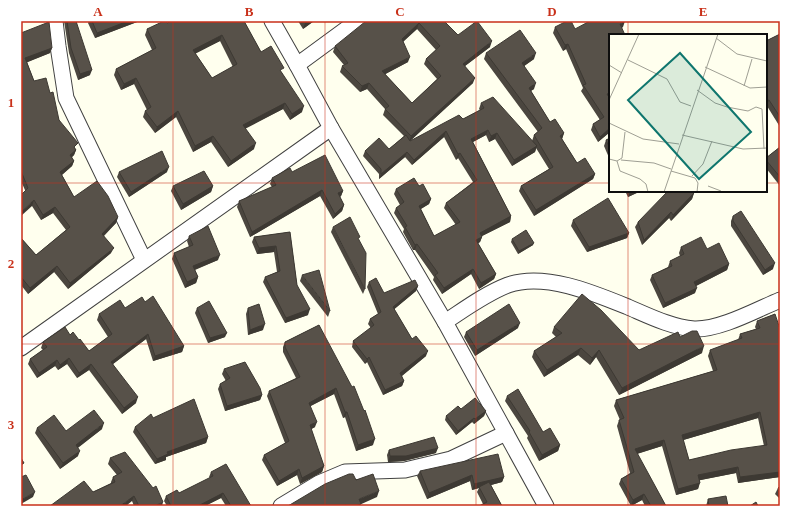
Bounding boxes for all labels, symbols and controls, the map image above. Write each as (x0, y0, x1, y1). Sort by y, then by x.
text: A (93, 4, 103, 19)
text: B (245, 4, 254, 19)
text: C (395, 4, 405, 19)
text: D (547, 4, 557, 19)
text: E (699, 4, 707, 19)
inset map (609, 34, 767, 192)
text: 1 (8, 95, 14, 110)
text: 2 (8, 256, 14, 271)
text: 3 (8, 417, 15, 432)

